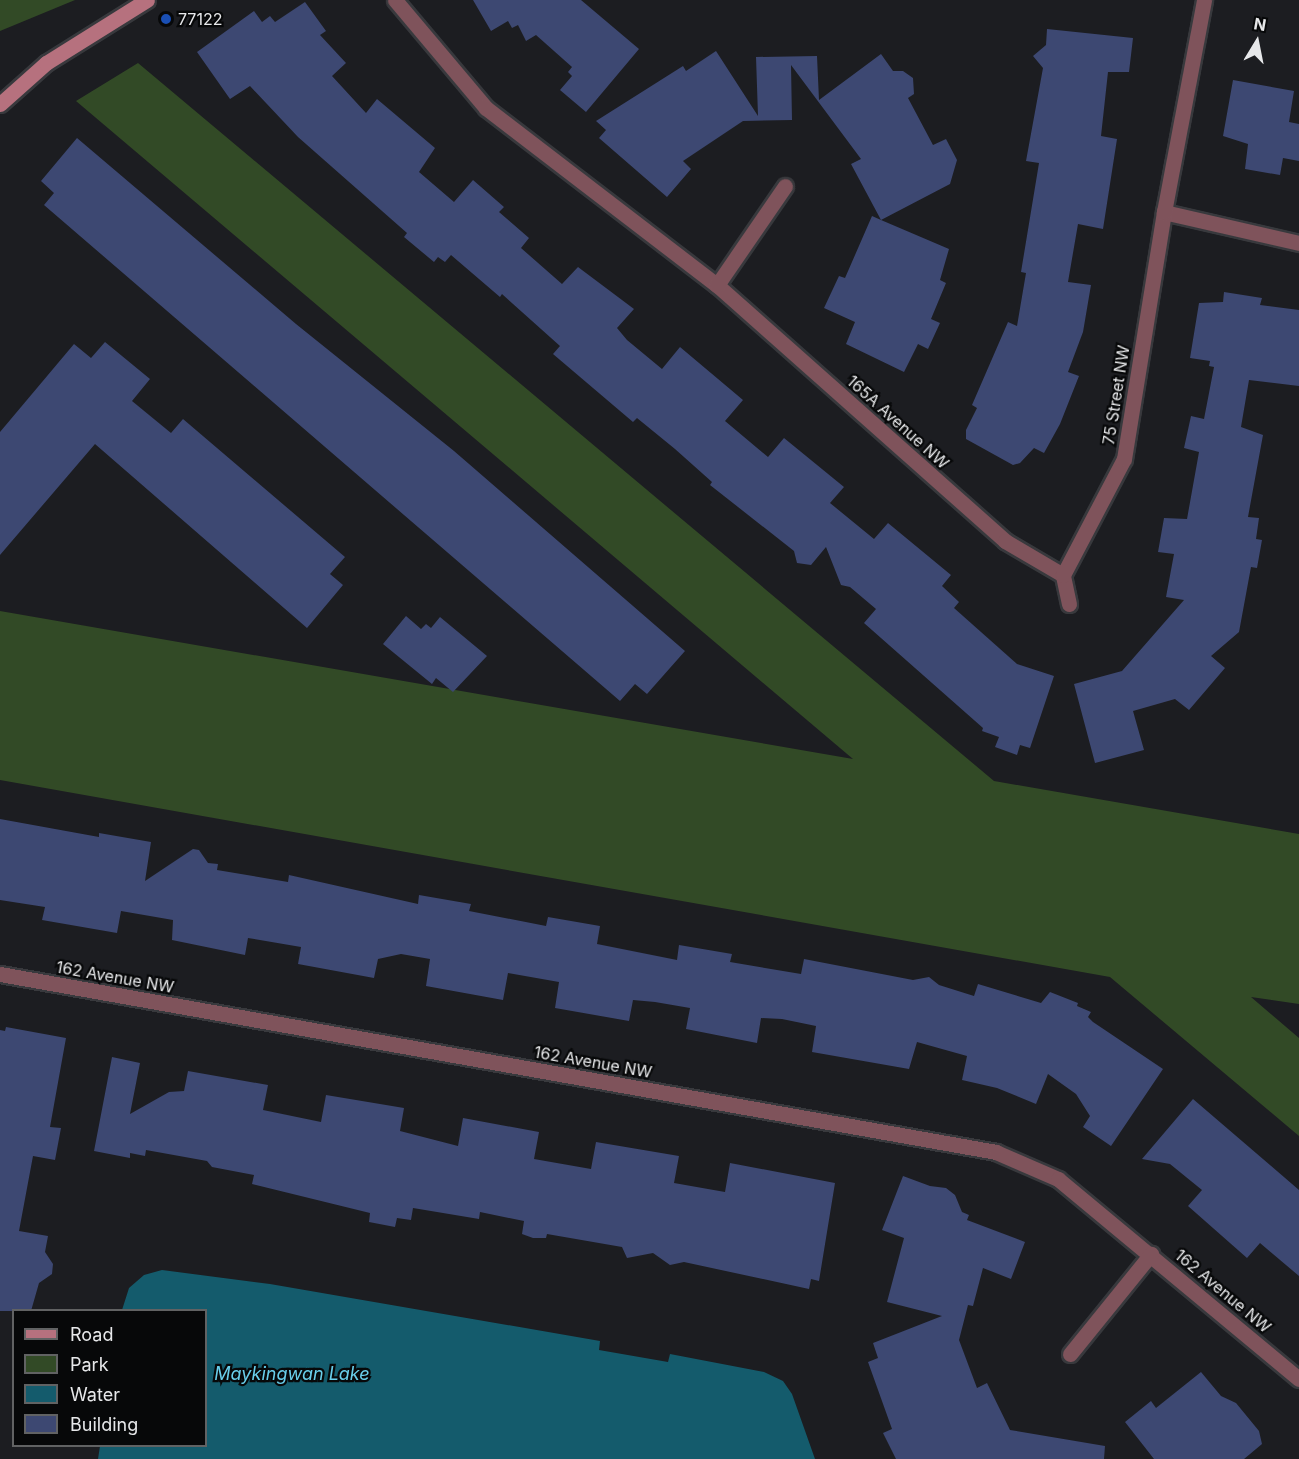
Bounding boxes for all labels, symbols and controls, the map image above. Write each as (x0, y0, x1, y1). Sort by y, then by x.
place label: 77122 (178, 9, 222, 29)
marker: 77122 (159, 12, 173, 26)
north arrow (1227, 12, 1287, 72)
text: N (1252, 13, 1268, 35)
street label: 75 Street NW (1099, 344, 1133, 446)
street label: 165A Avenue NW (843, 371, 953, 473)
street label: 162 Avenue NW (55, 957, 175, 997)
street label: 162 Avenue NW (533, 1042, 653, 1082)
street label: 162 Avenue NW (1171, 1245, 1275, 1337)
legend (12, 1309, 207, 1447)
text: Road (70, 1324, 113, 1345)
text: Park (70, 1354, 109, 1375)
water label: Maykingwan Lake (214, 1363, 370, 1385)
text: Water (70, 1384, 120, 1405)
text: Building (70, 1414, 138, 1435)

